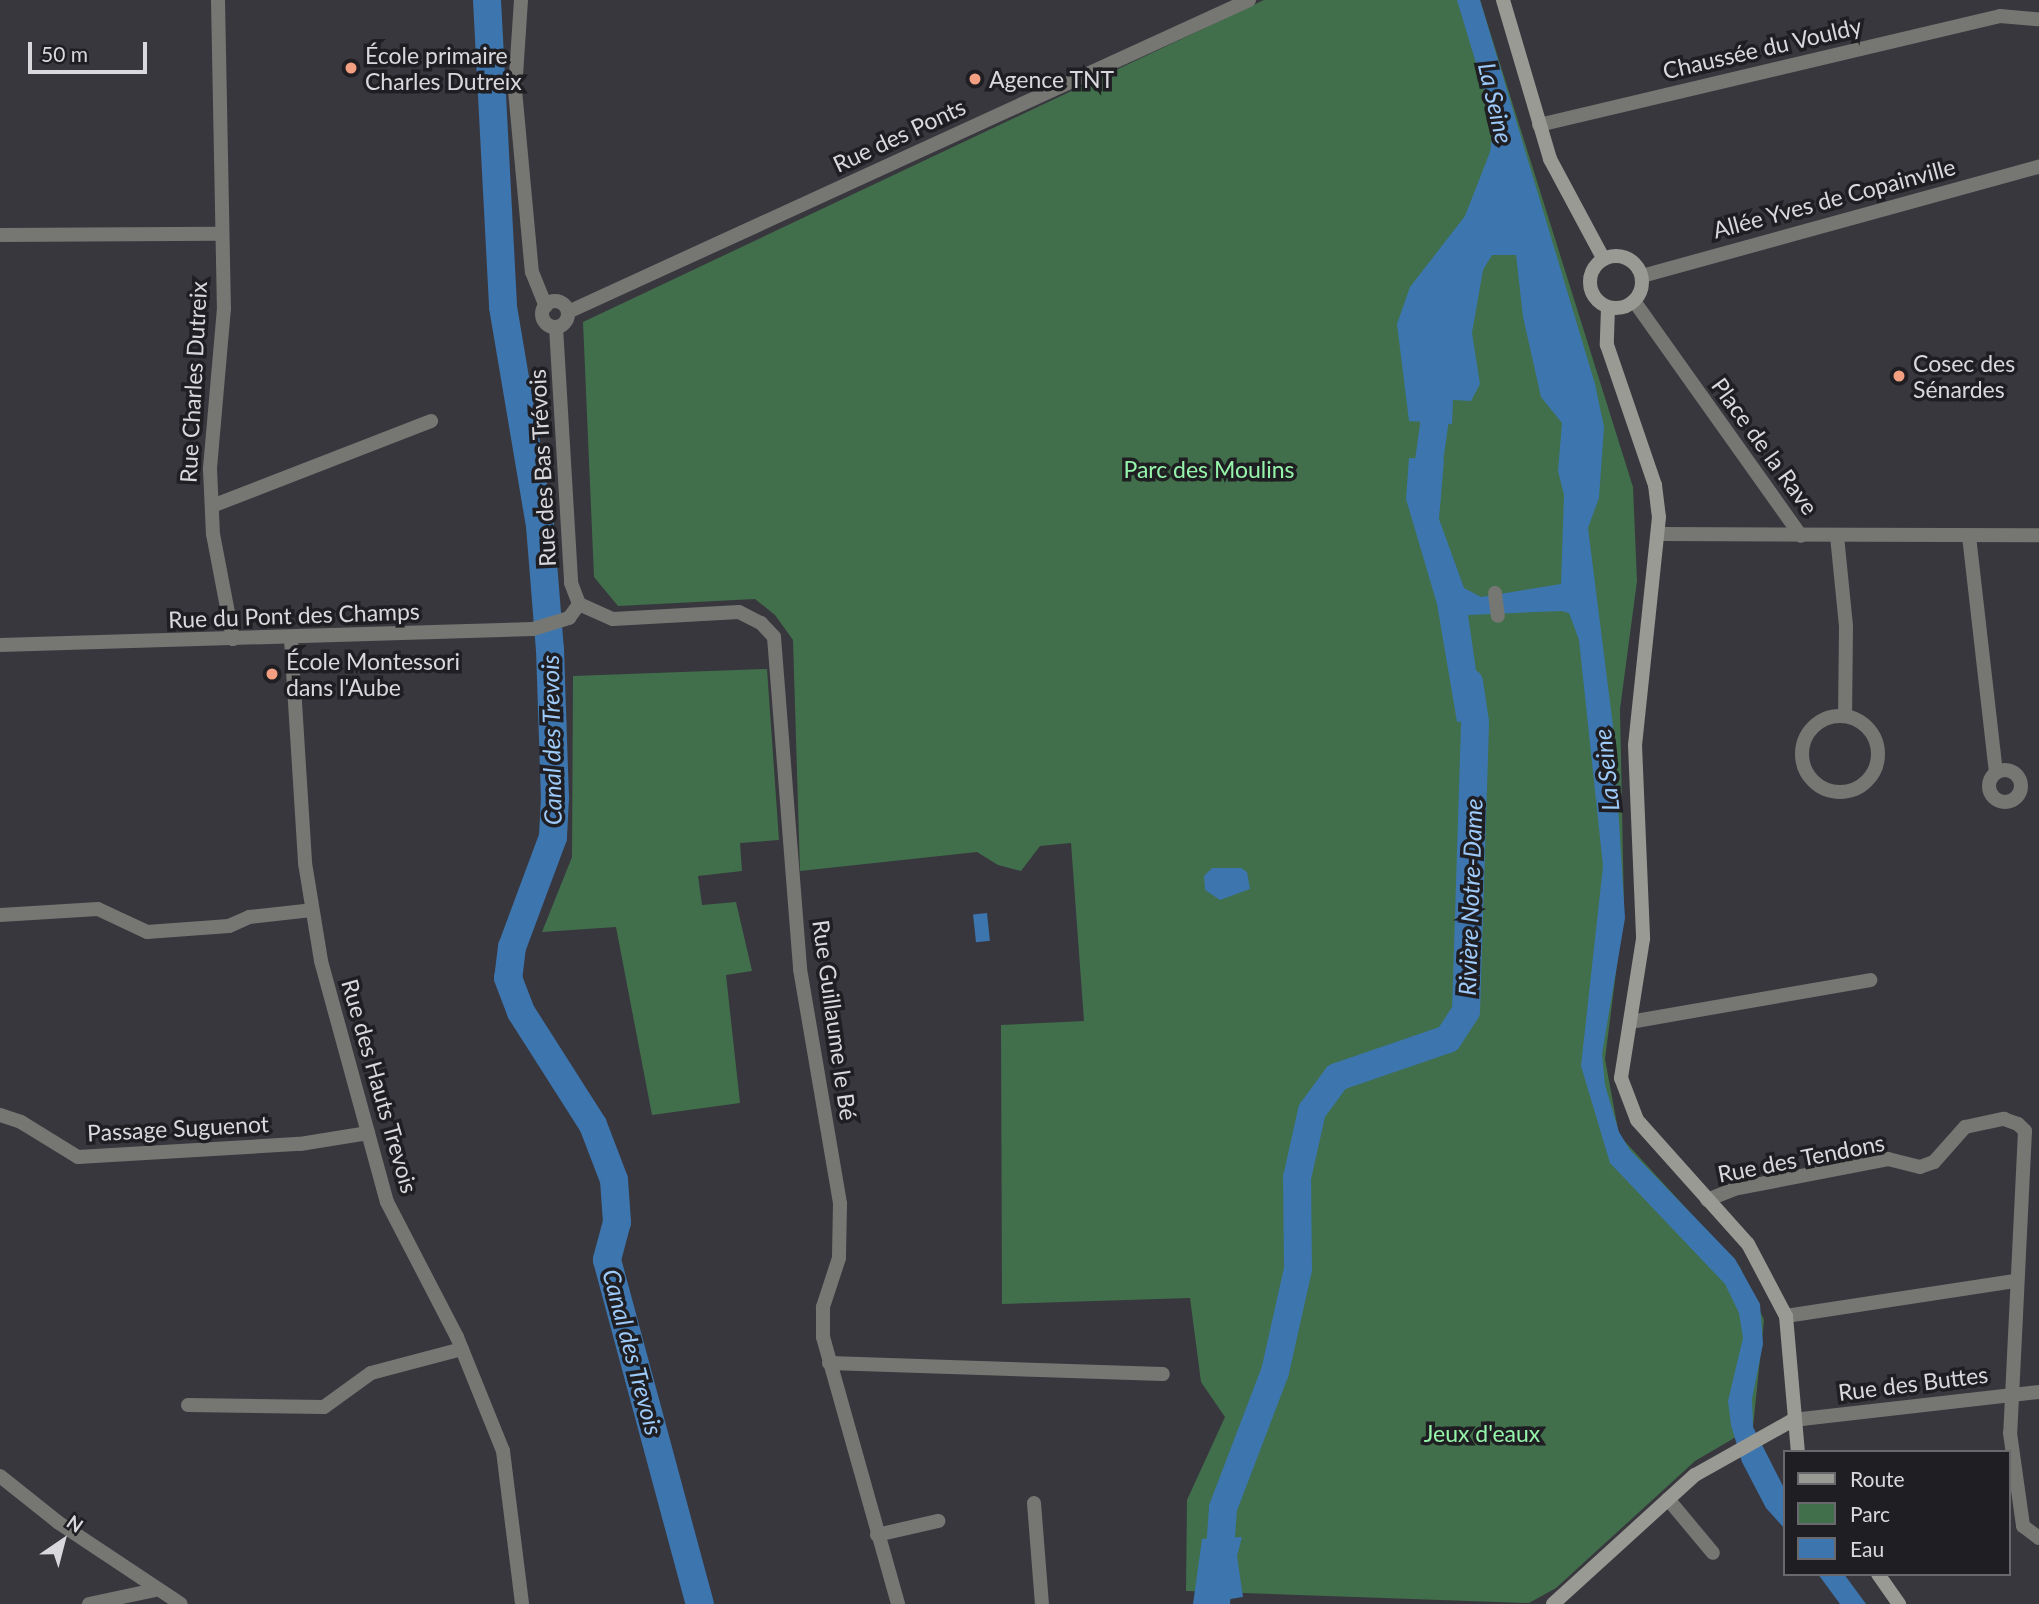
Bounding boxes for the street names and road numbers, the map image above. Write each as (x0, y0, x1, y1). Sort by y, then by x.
street label: Chaussée du Vouldy (1660, 12, 1864, 84)
street label: Rue des Ponts (828, 92, 970, 178)
street label: Allée Yves de Copainville (1709, 152, 1959, 244)
street label: Rue Charles Dutreix (174, 281, 212, 483)
street label: Rue des Bas Trévois (523, 368, 561, 568)
street label: Place de la Rave (1706, 372, 1824, 520)
street label: Rue du Pont des Champs (168, 597, 420, 633)
street label: Rue Guillaume le Bé (807, 918, 863, 1122)
street label: Rue des Hauts Trevois (336, 975, 424, 1197)
street label: Passage Suguenot (86, 1109, 270, 1147)
street label: Rue des Tendons (1715, 1128, 1887, 1188)
street label: Rue des Buttes (1836, 1360, 1990, 1406)

